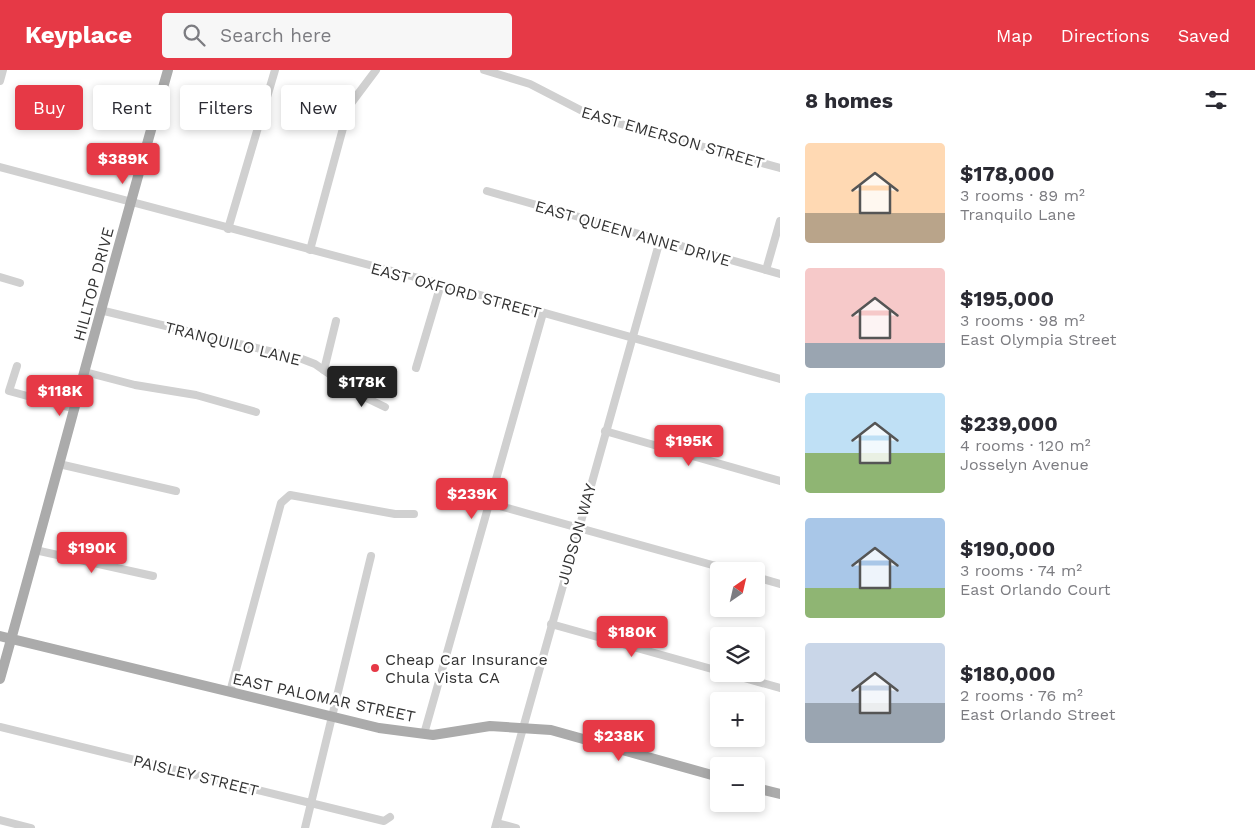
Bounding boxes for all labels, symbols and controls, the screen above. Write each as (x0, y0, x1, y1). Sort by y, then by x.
search box (162, 13, 512, 58)
text: Keyplace (25, 21, 132, 49)
icon: search (180, 21, 208, 49)
text: Search here (220, 24, 331, 47)
text: Map (996, 25, 1033, 46)
text: Directions (1061, 25, 1150, 46)
text: Saved (1178, 25, 1230, 46)
chip: Buy (15, 85, 83, 130)
chip: Rent (93, 85, 170, 130)
chip: Filters (180, 85, 271, 130)
chip: New (281, 85, 355, 130)
icon: filters (1202, 86, 1230, 114)
text: 8 homes (805, 88, 893, 113)
street label: EAST EMERSON STREET (579, 102, 767, 173)
pin: $389K (88, 142, 158, 185)
text: $389K (98, 149, 148, 168)
text: $178,000 (960, 161, 1055, 186)
icon: home (845, 163, 905, 223)
text: 3 rooms · 89 m² (960, 186, 1085, 205)
street label: EAST QUEEN ANNE DRIVE (533, 196, 733, 271)
text: Tranquilo Lane (960, 205, 1076, 224)
street label: HILLTOP DRIVE (69, 225, 118, 343)
street label: EAST OXFORD STREET (369, 259, 543, 322)
text: $195,000 (960, 286, 1054, 311)
icon: home (845, 288, 905, 348)
text: 3 rooms · 98 m² (960, 311, 1085, 330)
street label: TRANQUILO LANE (163, 317, 303, 370)
text: East Olympia Street (960, 330, 1116, 349)
pin: $178K (327, 366, 397, 408)
text: $178K (338, 372, 386, 391)
pin: $118K (25, 374, 95, 417)
text: $118K (37, 381, 83, 400)
text: $239,000 (960, 411, 1058, 436)
icon: home (845, 413, 905, 473)
pin: $195K (654, 424, 724, 467)
text: $195K (665, 431, 713, 450)
text: 4 rooms · 120 m² (960, 436, 1091, 455)
text: Josselyn Avenue (960, 455, 1089, 474)
pin: $239K (437, 478, 507, 520)
street label: JUDSON WAY (553, 481, 600, 587)
text: $239K (447, 484, 497, 503)
pin: $190K (57, 532, 127, 574)
text: $190,000 (960, 536, 1055, 561)
text: $190K (68, 538, 116, 557)
icon: home (845, 538, 905, 598)
text: 3 rooms · 74 m² (960, 561, 1082, 580)
north arrow (710, 562, 765, 618)
map controls (710, 562, 765, 812)
text: East Orlando Court (960, 580, 1110, 599)
pin: $180K (597, 616, 667, 658)
text: $180K (608, 622, 656, 641)
button: layers (710, 627, 765, 682)
place label: Cheap Car Insurance Chula Vista CA (385, 650, 548, 687)
text: $180,000 (960, 661, 1055, 686)
marker: Cheap Car Insurance Chula Vista CA (369, 662, 381, 674)
icon: home (845, 663, 905, 723)
street label: EAST PALOMAR STREET (231, 669, 417, 726)
text: 2 rooms · 76 m² (960, 686, 1083, 705)
button: + (710, 692, 765, 747)
text: East Orlando Street (960, 705, 1115, 724)
pin: $238K (584, 720, 654, 762)
text: $238K (594, 726, 644, 745)
street label: PAISLEY STREET (131, 751, 261, 800)
button: − (710, 757, 765, 812)

